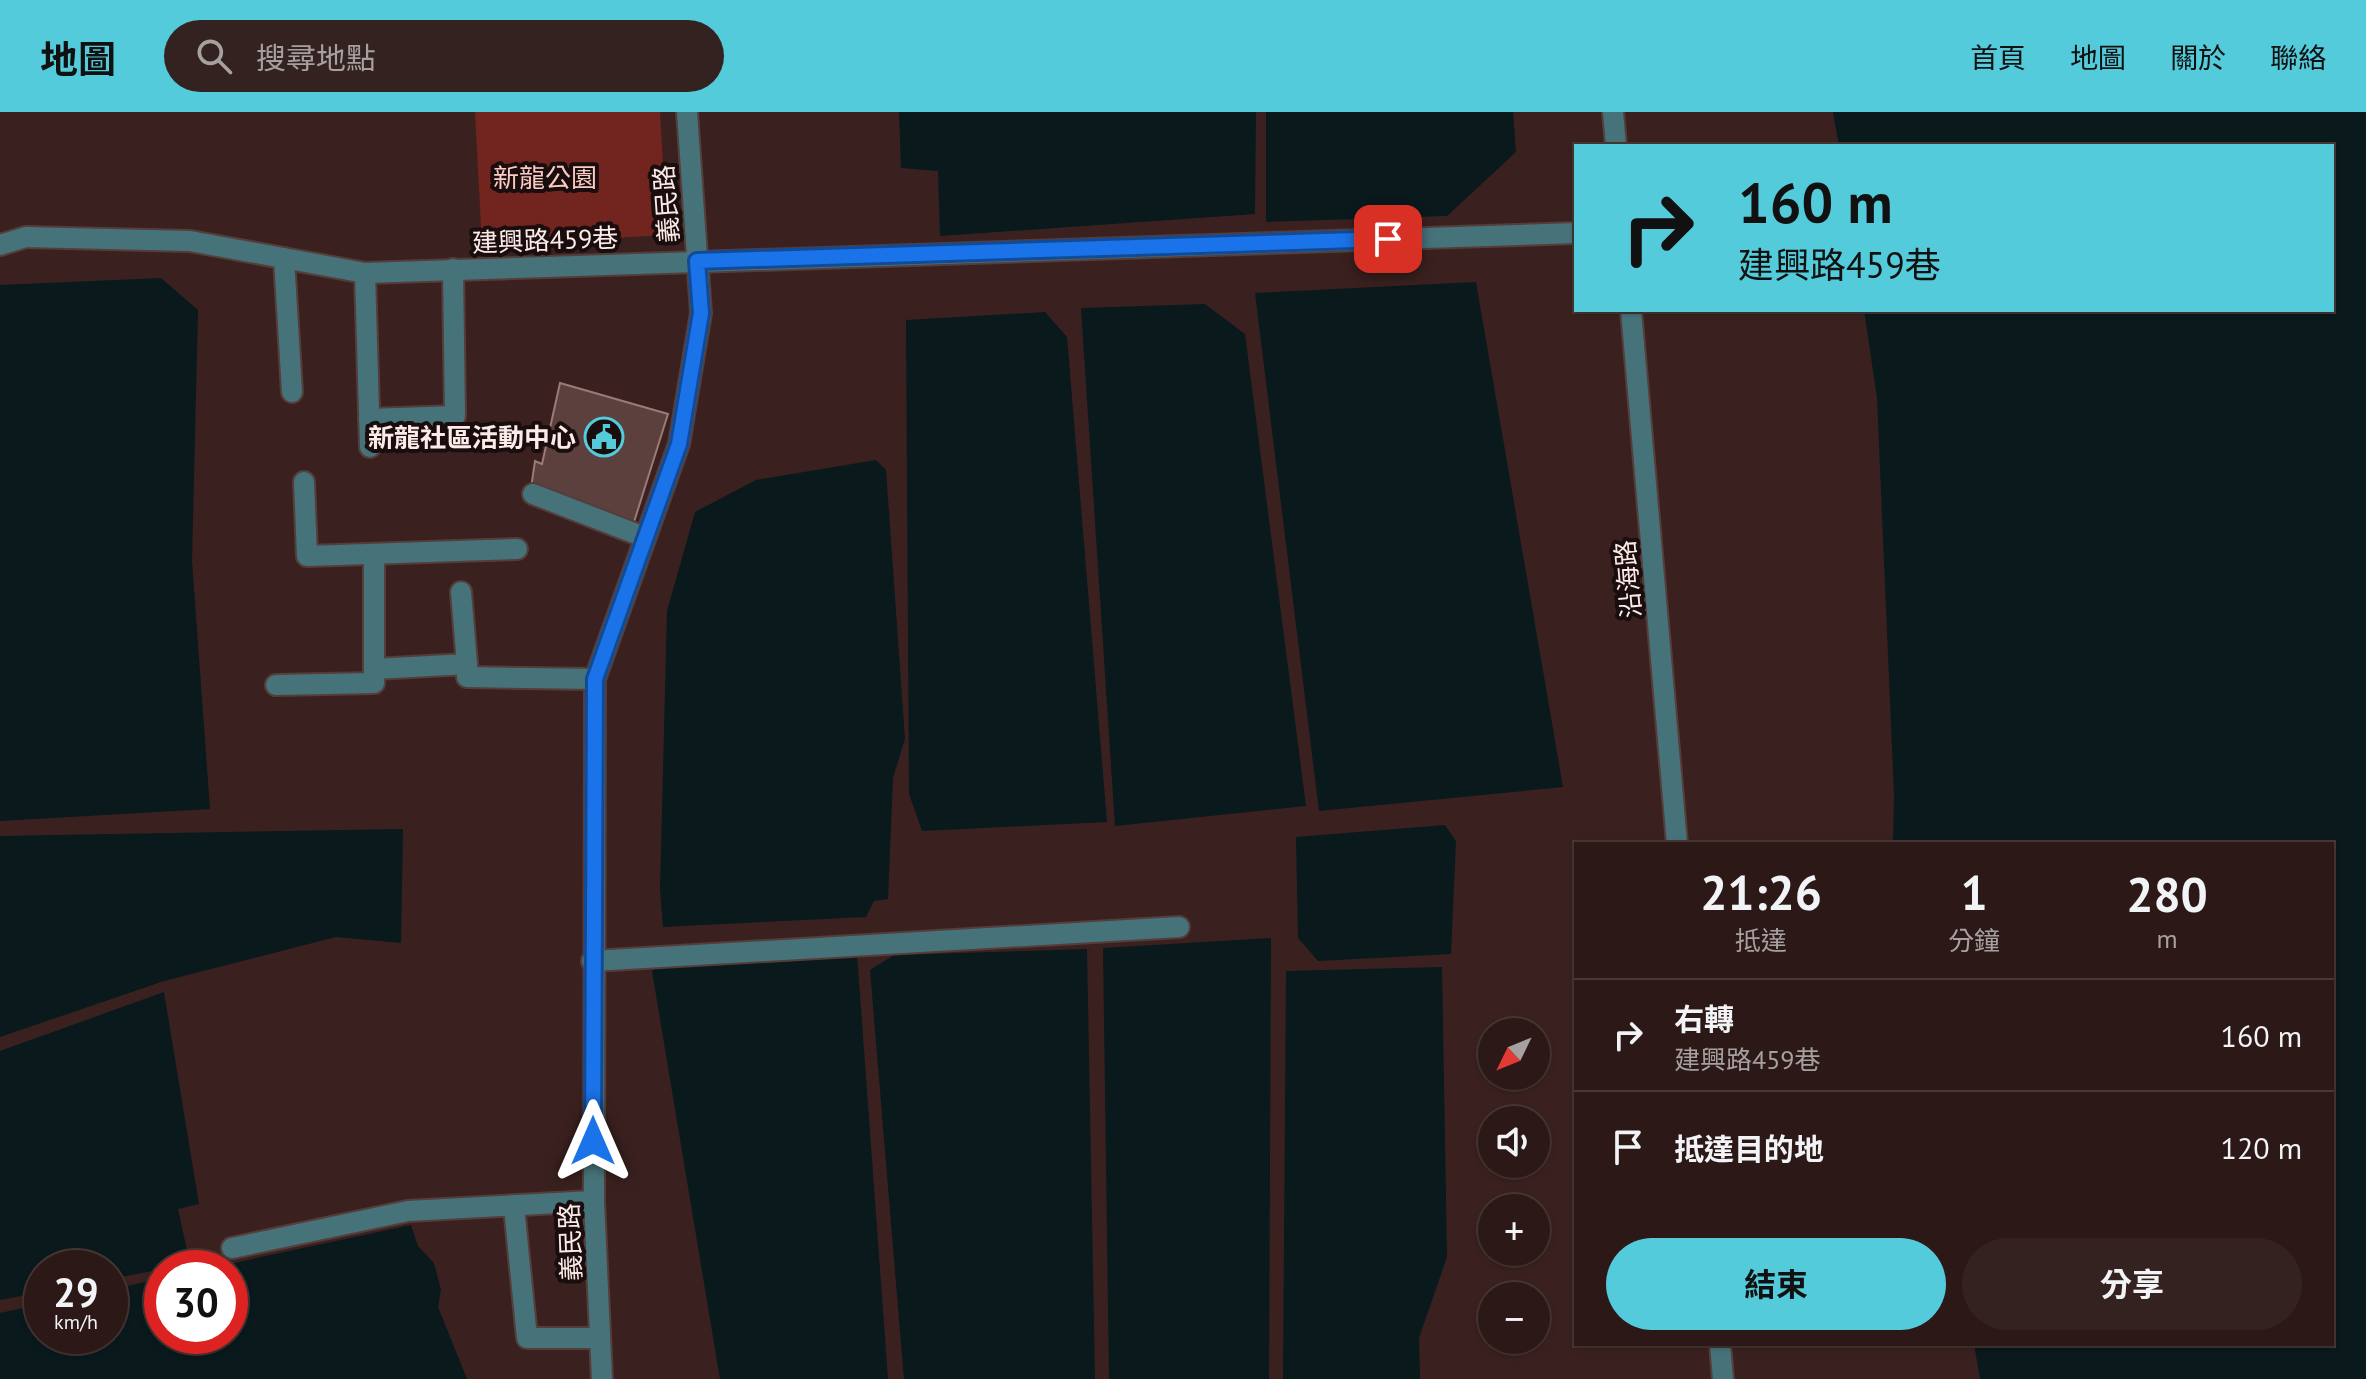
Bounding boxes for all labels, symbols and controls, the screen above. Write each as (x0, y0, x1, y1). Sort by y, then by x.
search box (164, 20, 724, 92)
text: 地圖 (40, 34, 116, 83)
icon: search (192, 34, 236, 78)
text: 搜尋地點 (256, 38, 376, 77)
text: 首頁 (1970, 39, 2026, 76)
text: 地圖 (2070, 39, 2126, 76)
text: 關於 (2170, 39, 2226, 76)
text: 聯絡 (2270, 39, 2326, 76)
park label: 新龍公園 (493, 161, 597, 194)
street label: 義民路 (647, 164, 685, 244)
text: 160 m (1738, 166, 1893, 238)
icon: right (1606, 176, 1710, 280)
pin (1354, 205, 1422, 273)
icon: arrive (1366, 217, 1410, 261)
street label: 建興路459巷 (471, 221, 619, 259)
text: 建興路459巷 (1738, 241, 1941, 288)
public building icon: 新龍社區活動中心 (583, 416, 625, 458)
place label: 新龍社區活動中心 (368, 421, 576, 454)
street label: 沿海路 (1608, 539, 1648, 619)
text: 21:26 (1700, 861, 1822, 923)
text: 1 (1960, 861, 1988, 923)
text: 280 (2126, 863, 2208, 925)
text: m (2156, 922, 2178, 955)
text: 抵達 (1735, 924, 1787, 957)
text: 分鐘 (1948, 924, 2000, 957)
text: 右轉 (1674, 999, 1734, 1038)
icon: right (1606, 1013, 1650, 1057)
text: 160 m (2221, 1016, 2302, 1055)
north arrow (1478, 1018, 1550, 1090)
map controls (1478, 1018, 1550, 1354)
text: 建興路459巷 (1674, 1043, 1821, 1076)
position arrow (551, 1099, 635, 1183)
button: sound (1478, 1106, 1550, 1178)
icon: arrive (1606, 1125, 1650, 1169)
text: 120 m (2221, 1128, 2302, 1167)
text: 抵達目的地 (1674, 1129, 1824, 1168)
button: + (1478, 1194, 1550, 1266)
street label: 義民路 (552, 1202, 588, 1282)
button: 結束 (1606, 1238, 1946, 1330)
button: 分享 (1962, 1238, 2302, 1330)
speed limit sign: 30 (144, 1250, 248, 1354)
text: 29 (53, 1266, 99, 1318)
button: − (1478, 1282, 1550, 1354)
text: km/h (54, 1309, 98, 1335)

